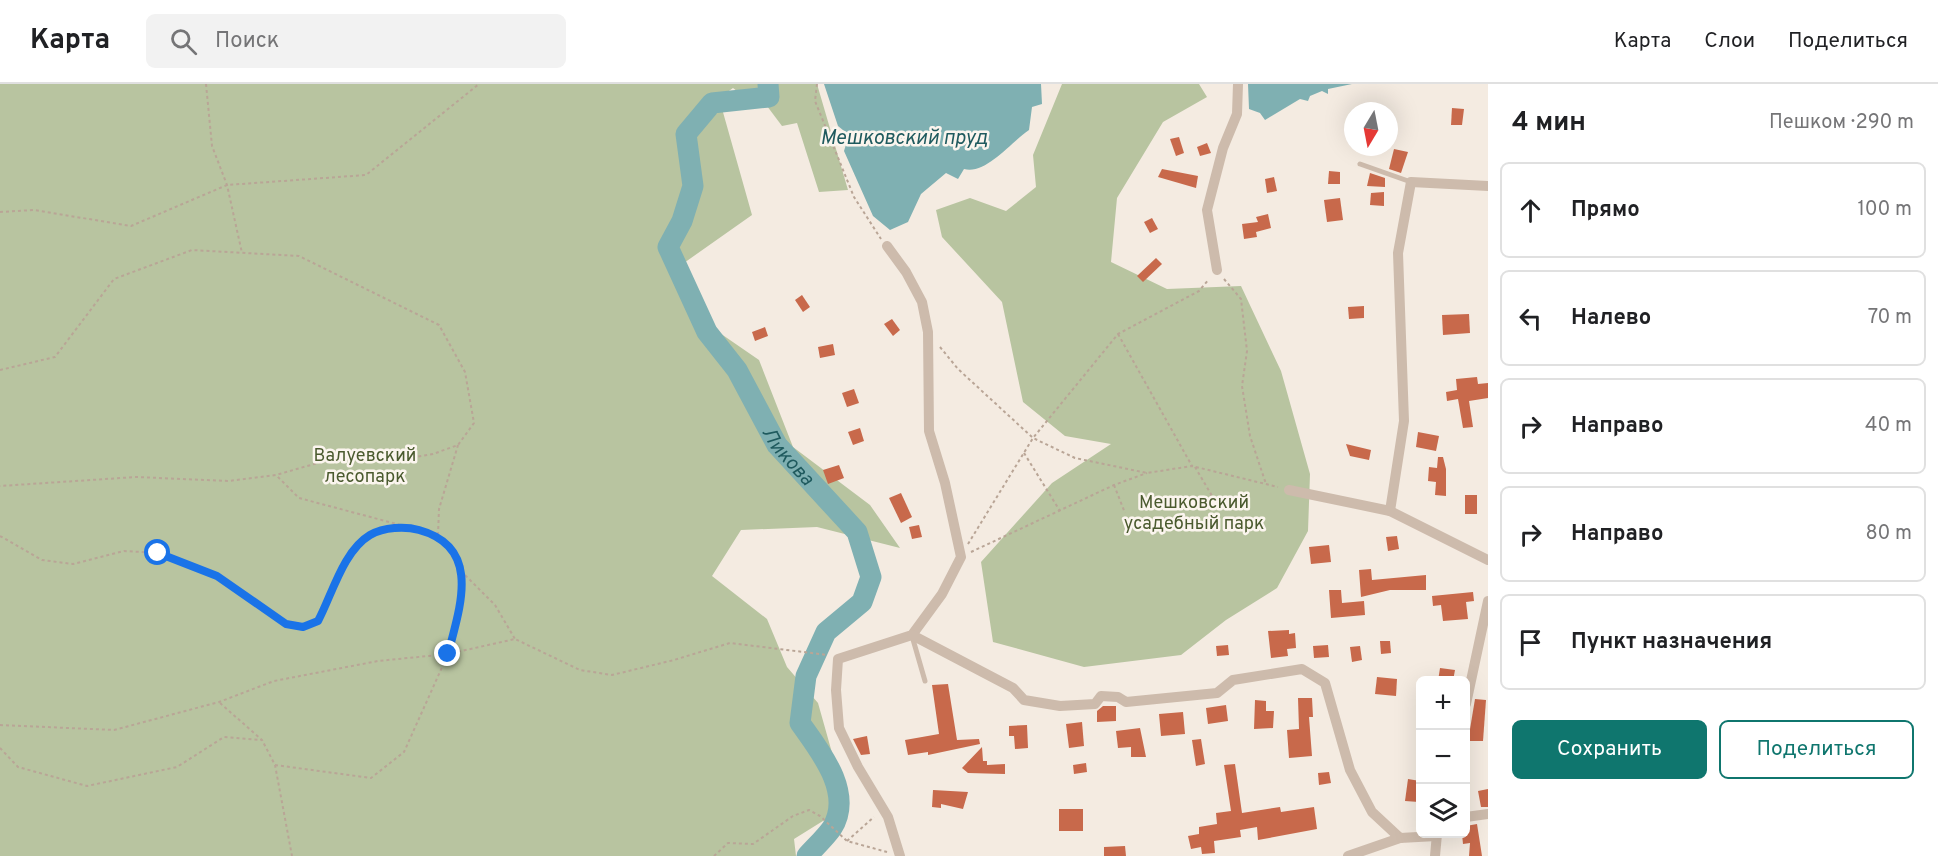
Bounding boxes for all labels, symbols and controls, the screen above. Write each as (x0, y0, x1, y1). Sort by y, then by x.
search box (146, 14, 566, 68)
text: Карта (30, 23, 110, 59)
icon: search (167, 25, 200, 58)
text: Поиск (215, 28, 279, 55)
text: Карта (1614, 28, 1671, 55)
text: Слои (1704, 28, 1755, 55)
text: Поделиться (1788, 28, 1908, 55)
north arrow (1344, 102, 1398, 156)
text: 4 мин (1512, 107, 1586, 140)
text: Пешком · 290 m (1769, 110, 1914, 136)
water label: Мешковский пруд (820, 126, 988, 152)
icon: ahead (1514, 194, 1547, 227)
text: Прямо (1571, 197, 1640, 224)
text: 100 m (1857, 197, 1912, 223)
icon: left (1514, 302, 1547, 335)
text: Налево (1571, 305, 1651, 332)
text: 70 m (1868, 305, 1912, 331)
icon: right (1514, 410, 1547, 443)
text: Направо (1571, 413, 1663, 440)
text: 40 m (1865, 413, 1912, 439)
water label: Ликова (755, 423, 819, 493)
park label: Валуевский лесопарк (314, 445, 416, 489)
park label: Мешковский усадебный парк (1124, 492, 1264, 536)
icon: right (1514, 518, 1547, 551)
text: Направо (1571, 521, 1663, 548)
text: 80 m (1866, 521, 1912, 547)
route start (144, 539, 170, 565)
icon: arrive (1514, 626, 1547, 659)
text: Пункт назначения (1571, 629, 1772, 656)
route end (434, 640, 460, 666)
map controls (1416, 676, 1470, 838)
button: + (1416, 676, 1470, 730)
button: Сохранить (1512, 720, 1707, 779)
button: Поделиться (1719, 720, 1914, 779)
button: − (1416, 730, 1470, 784)
button: layers (1416, 784, 1470, 838)

